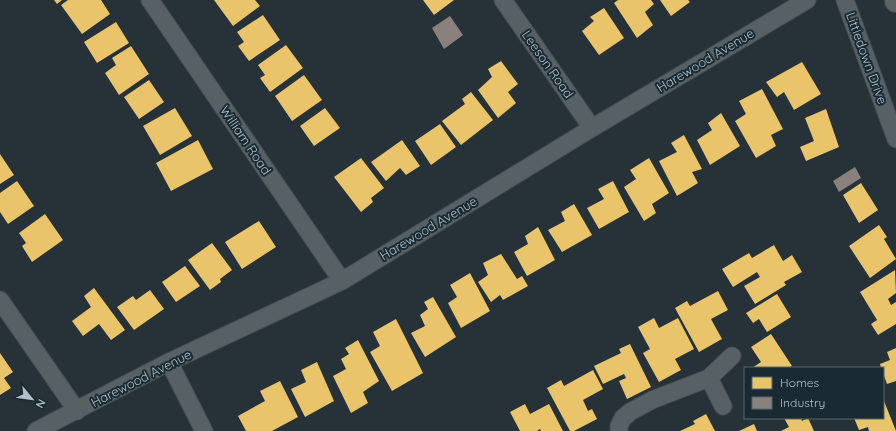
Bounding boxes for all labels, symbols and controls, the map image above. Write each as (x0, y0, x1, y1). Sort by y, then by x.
street label: Littledown Drive (843, 10, 891, 106)
street label: Harewood Avenue (653, 25, 757, 95)
street label: Leeson Road (519, 27, 577, 101)
street label: William Road (217, 103, 275, 177)
street label: Harewood Avenue (376, 193, 480, 263)
street label: Harewood Avenue (88, 346, 194, 410)
legend (744, 367, 884, 419)
text: Homes (780, 375, 820, 390)
north arrow (12, 379, 52, 419)
text: Industry (780, 395, 825, 410)
text: N (33, 397, 49, 411)

